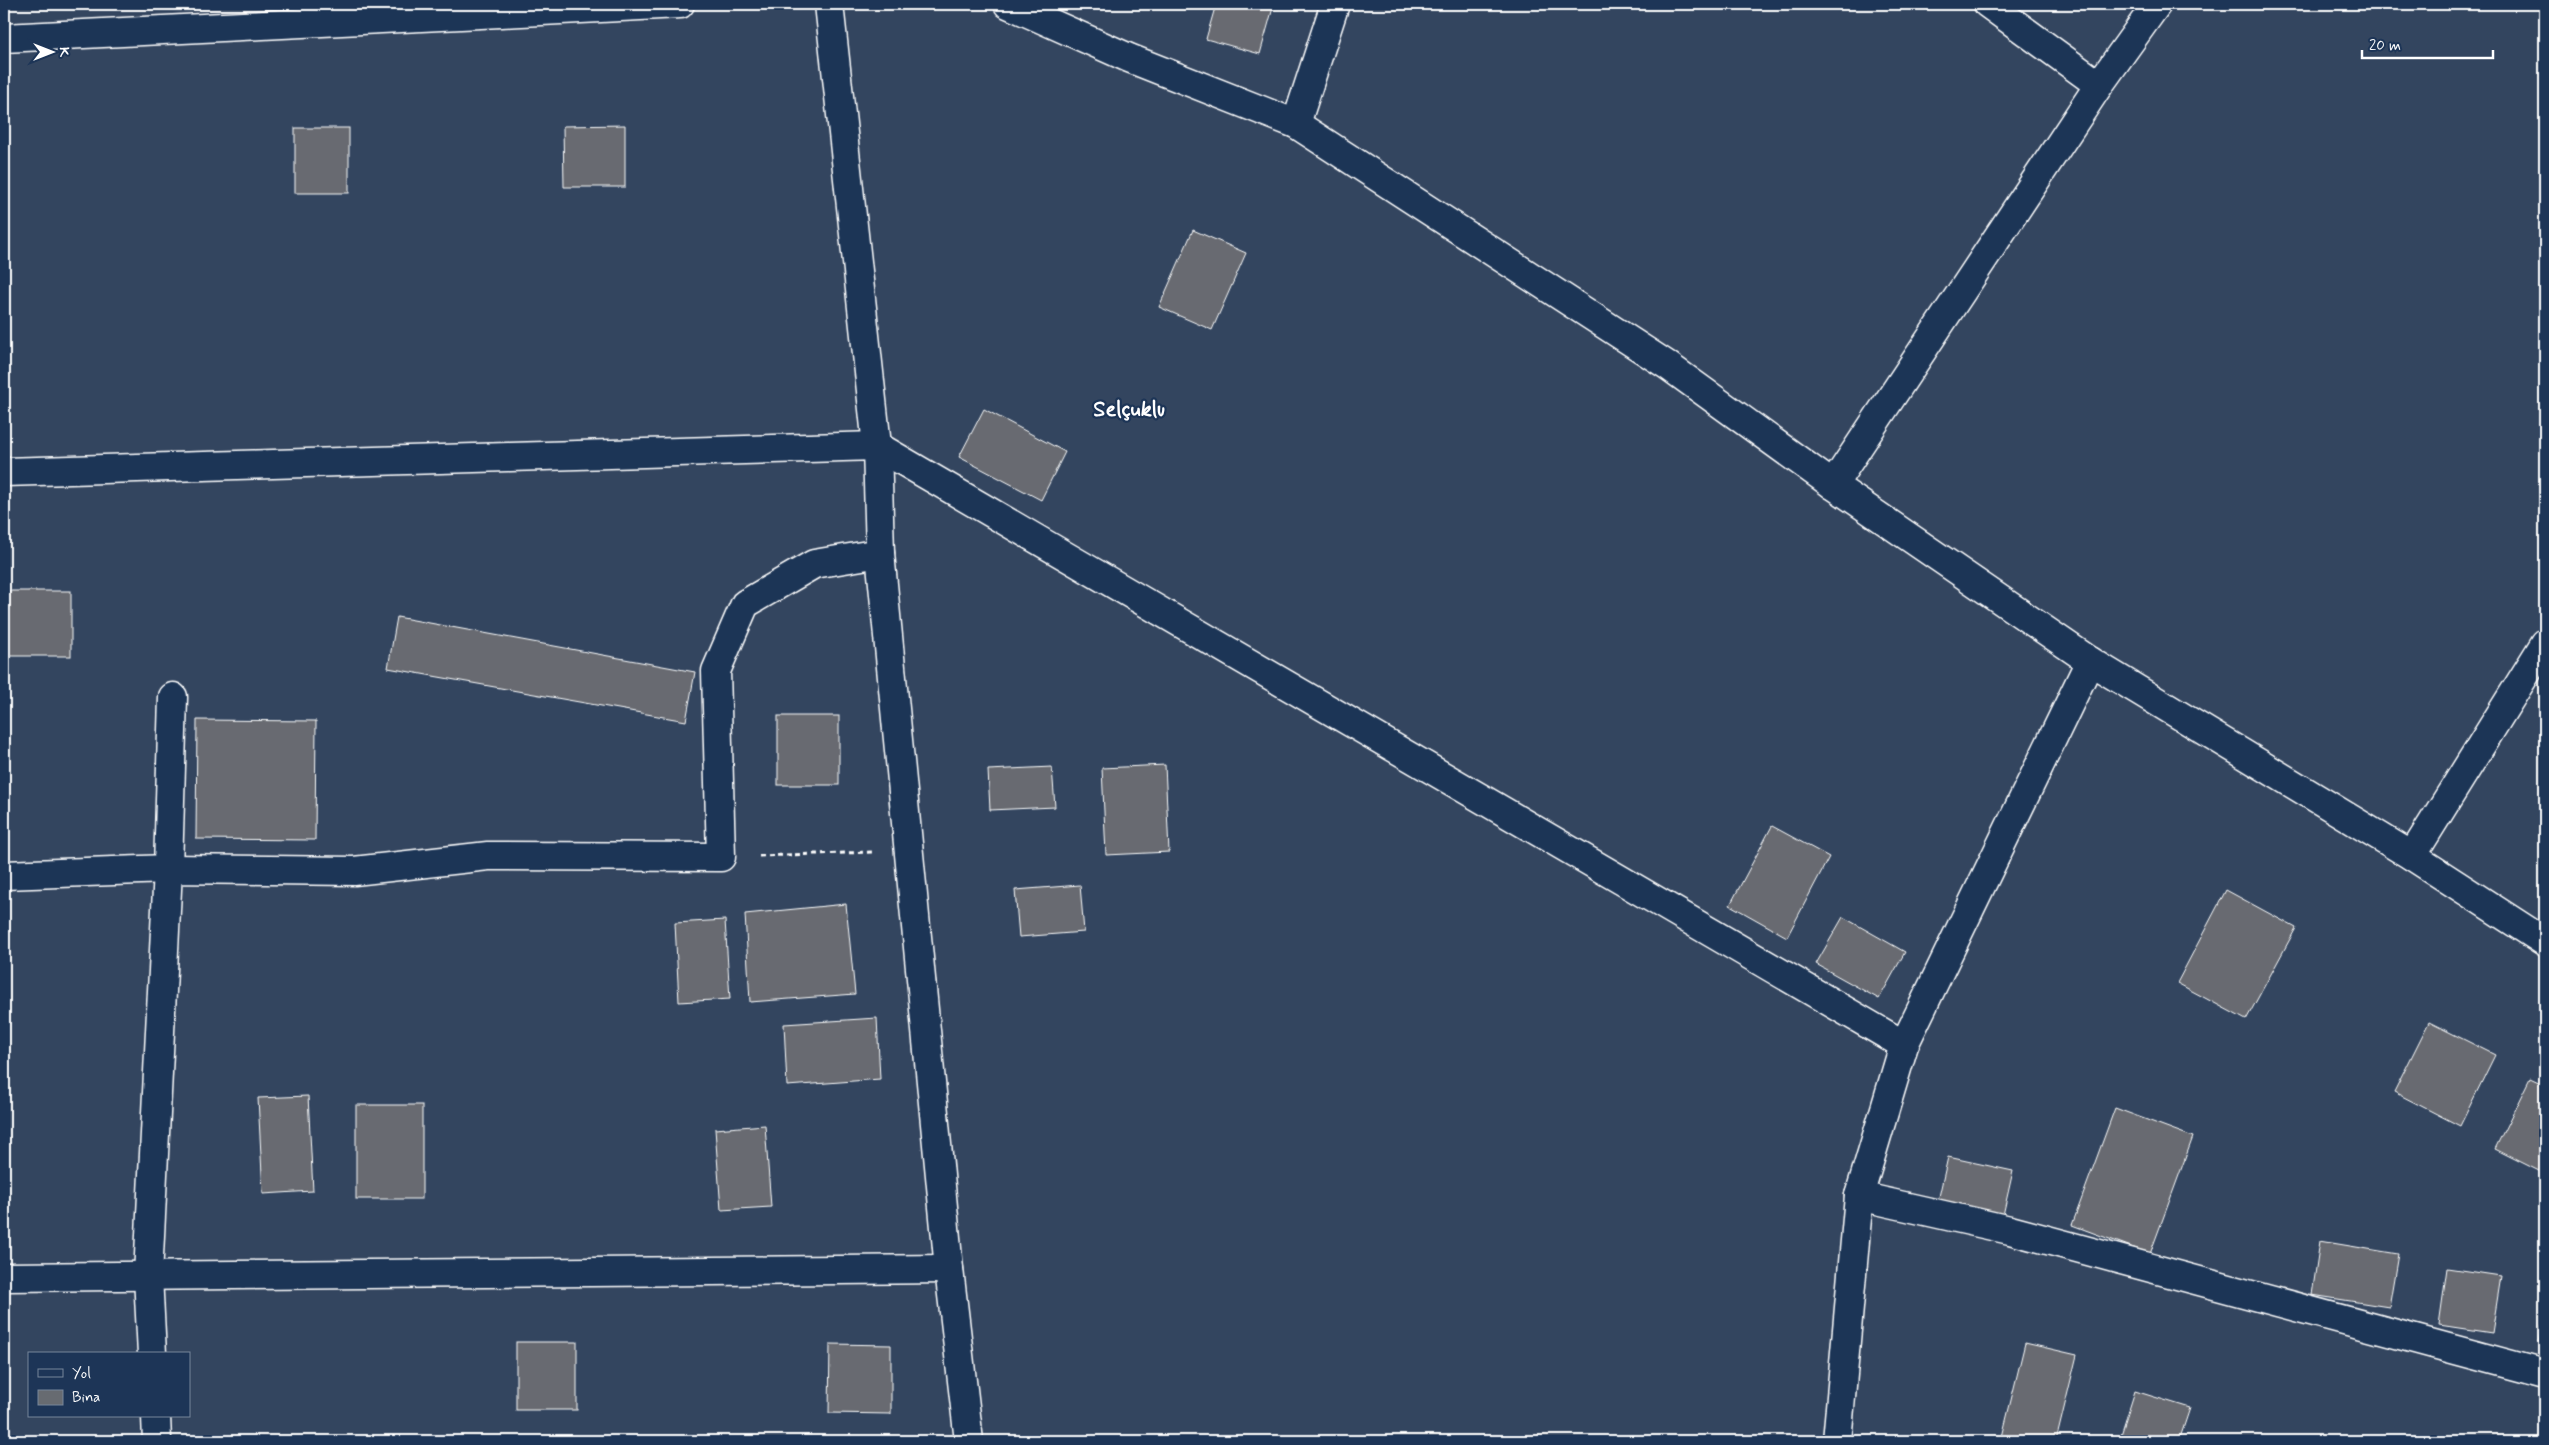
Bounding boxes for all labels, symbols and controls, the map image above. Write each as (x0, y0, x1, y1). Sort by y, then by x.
north arrow (28, 28, 78, 78)
scale bar (2362, 28, 2493, 60)
text: 20 m (2369, 36, 2401, 56)
text: K (55, 47, 73, 58)
district label: Selçuklu (1093, 396, 1165, 424)
legend (28, 1352, 190, 1418)
text: Yol (72, 1364, 91, 1384)
text: Bina (72, 1388, 100, 1408)

